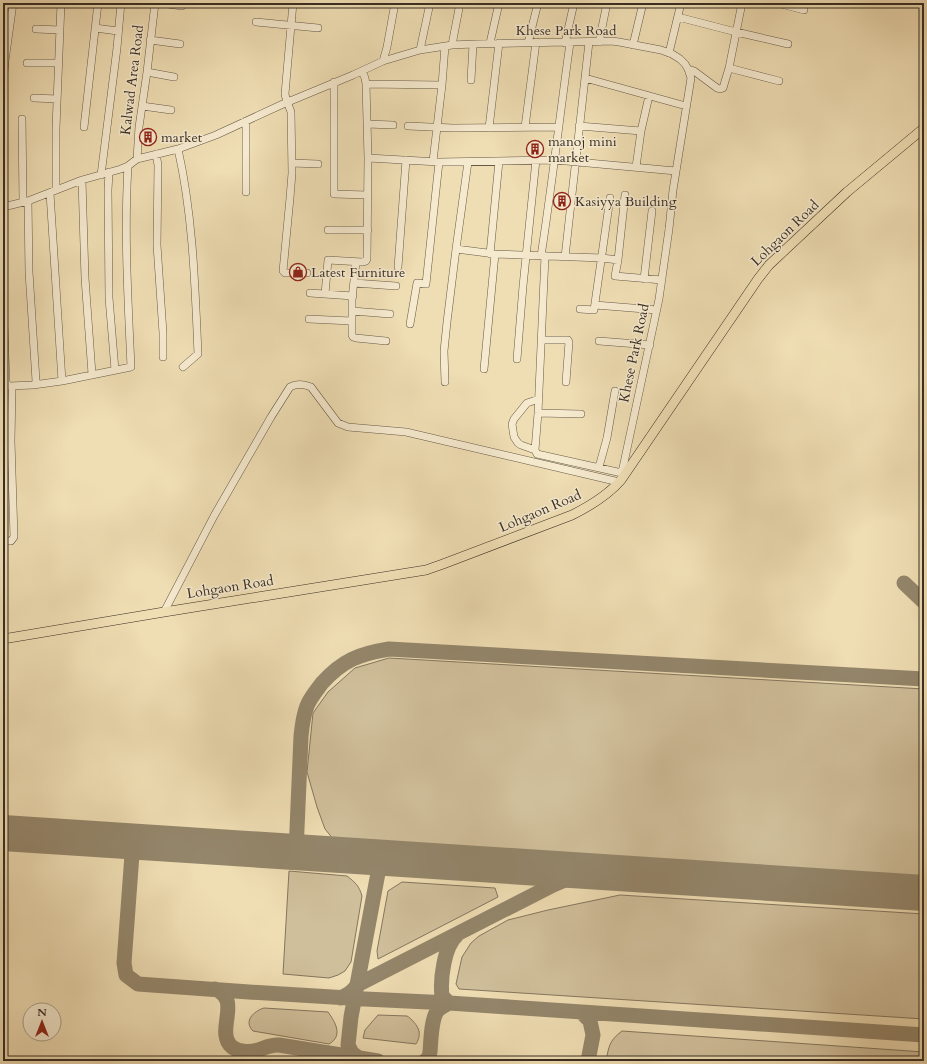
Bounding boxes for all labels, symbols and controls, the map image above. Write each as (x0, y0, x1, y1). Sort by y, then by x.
street label: Khese Park Road (516, 21, 617, 40)
street label: Kalwad Area Road (116, 23, 148, 136)
building icon: market (138, 127, 158, 147)
place label: market (161, 128, 203, 147)
place label: manoj mini market (548, 132, 617, 167)
building icon: manoj mini market (525, 139, 545, 159)
building icon: Kasiyya Building (552, 191, 572, 211)
place label: Kasiyya Building (575, 192, 677, 211)
street label: Lohgaon Road (747, 195, 824, 270)
shop icon: Latest Furniture (288, 262, 308, 282)
place label: Latest Furniture (311, 263, 405, 282)
street label: Khese Park Road (614, 301, 654, 404)
street label: Lohgaon Road (496, 485, 585, 537)
street label: Lohgaon Road (185, 571, 275, 603)
north arrow (22, 1002, 62, 1042)
text: N (37, 1005, 47, 1020)

